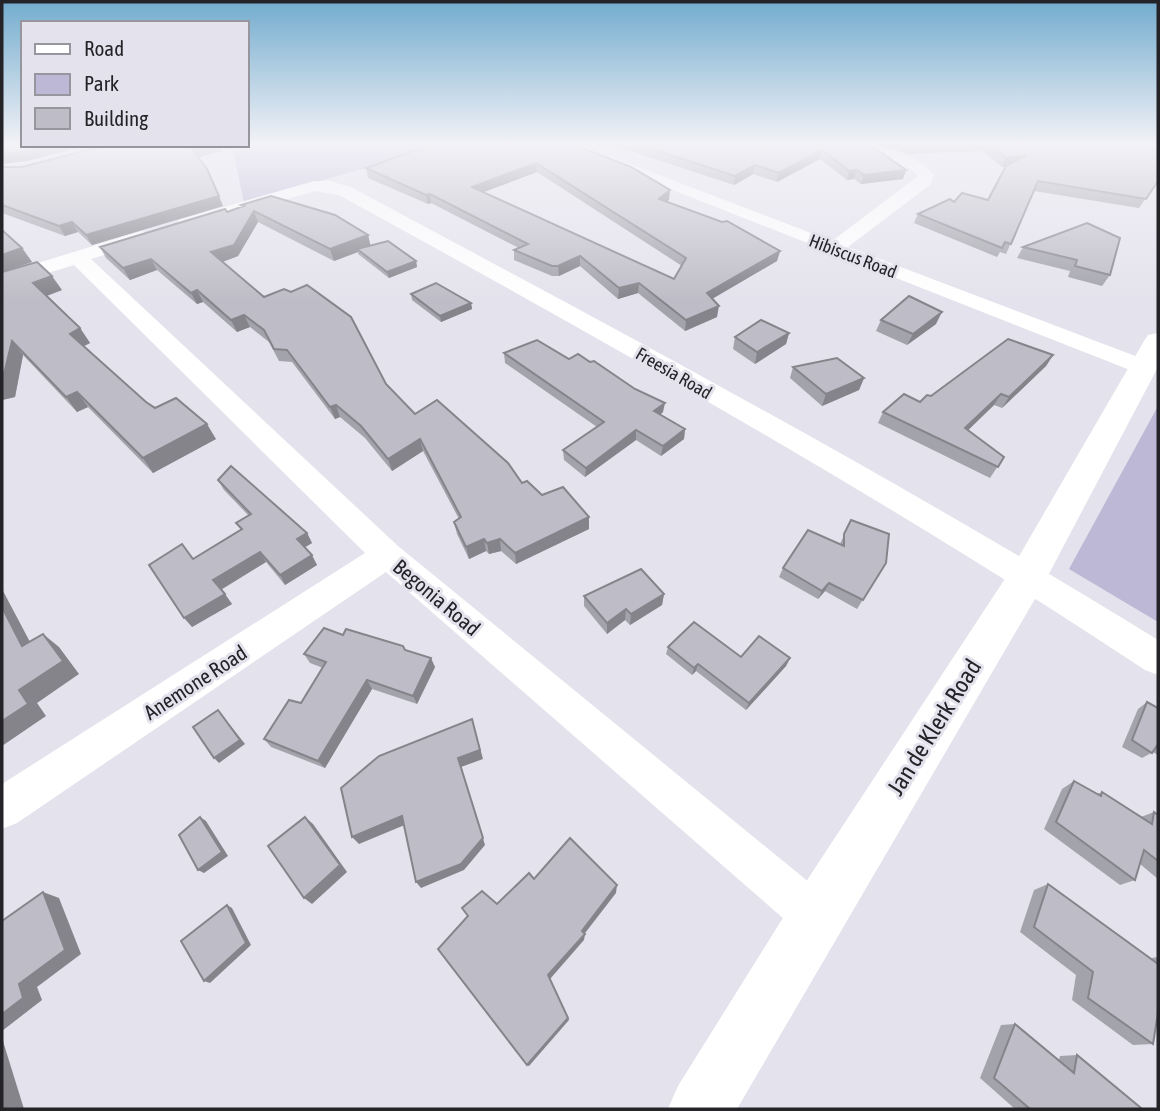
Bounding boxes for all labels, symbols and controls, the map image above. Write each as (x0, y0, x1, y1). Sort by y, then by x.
legend (21, 21, 248, 147)
text: Road (84, 36, 124, 60)
text: Park (84, 71, 119, 95)
text: Building (84, 106, 148, 130)
street label: Hibiscus Road (806, 230, 900, 282)
street label: Freesia Road (632, 343, 716, 403)
street label: Begonia Road (389, 554, 485, 640)
street label: Anemone Road (139, 640, 251, 724)
street label: Jan de Klerk Road (882, 654, 986, 800)

